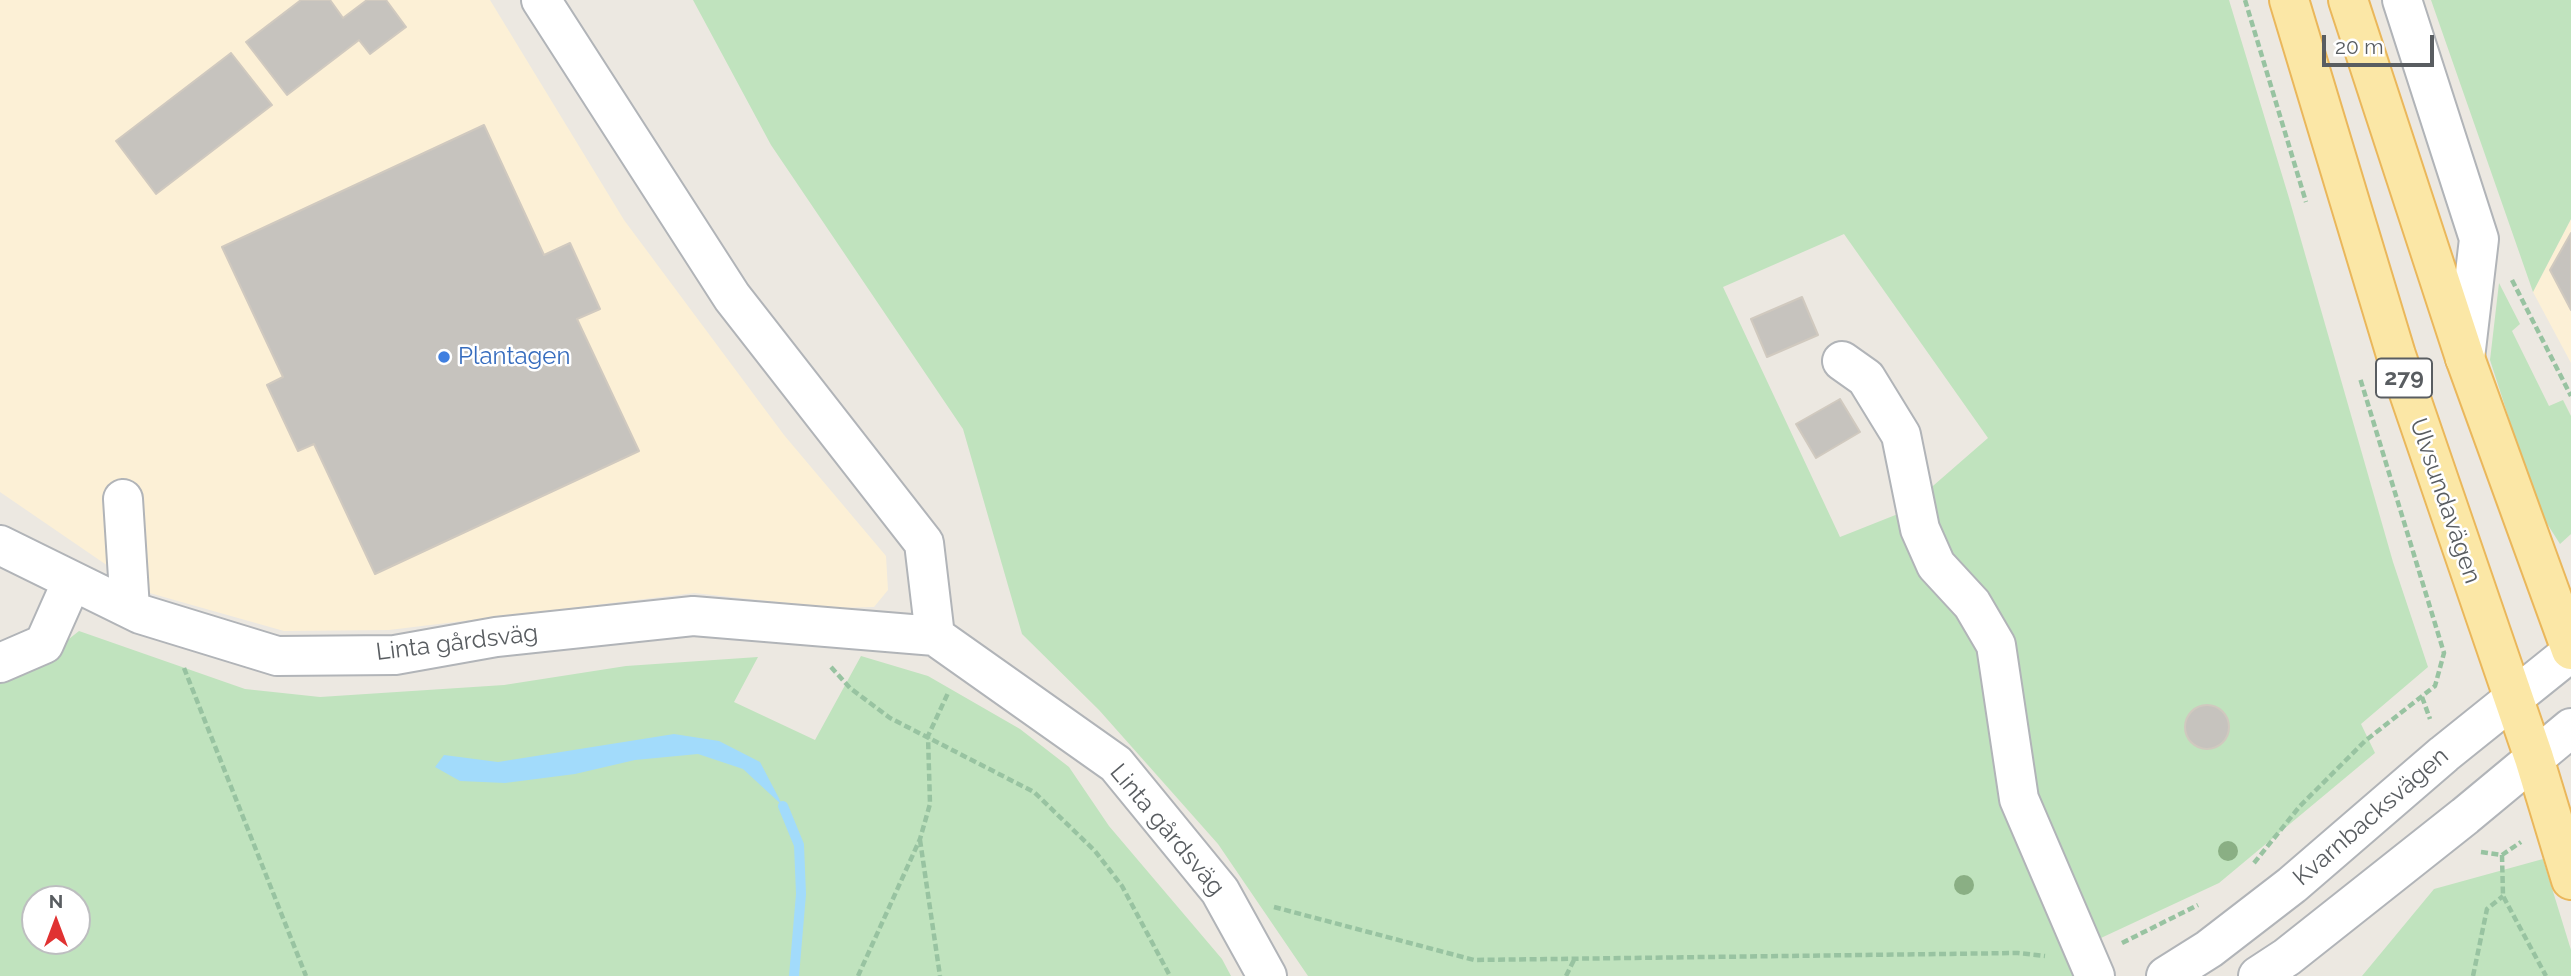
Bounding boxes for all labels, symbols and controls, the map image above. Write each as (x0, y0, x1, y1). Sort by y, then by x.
scale bar (2326, 21, 2438, 65)
text: 20 m (2335, 34, 2383, 59)
place label: Plantagen (458, 343, 570, 371)
marker: Plantagen (436, 349, 452, 365)
road number: 279 (2376, 358, 2432, 398)
street label: Ulvsundavägen (2403, 415, 2487, 587)
street label: Linta gårdsväg (374, 619, 540, 667)
street label: Kvarnbacksvägen (2288, 742, 2454, 892)
street label: Linta gårdsväg (1104, 758, 1230, 902)
north arrow (21, 885, 91, 955)
text: N (49, 890, 63, 912)

